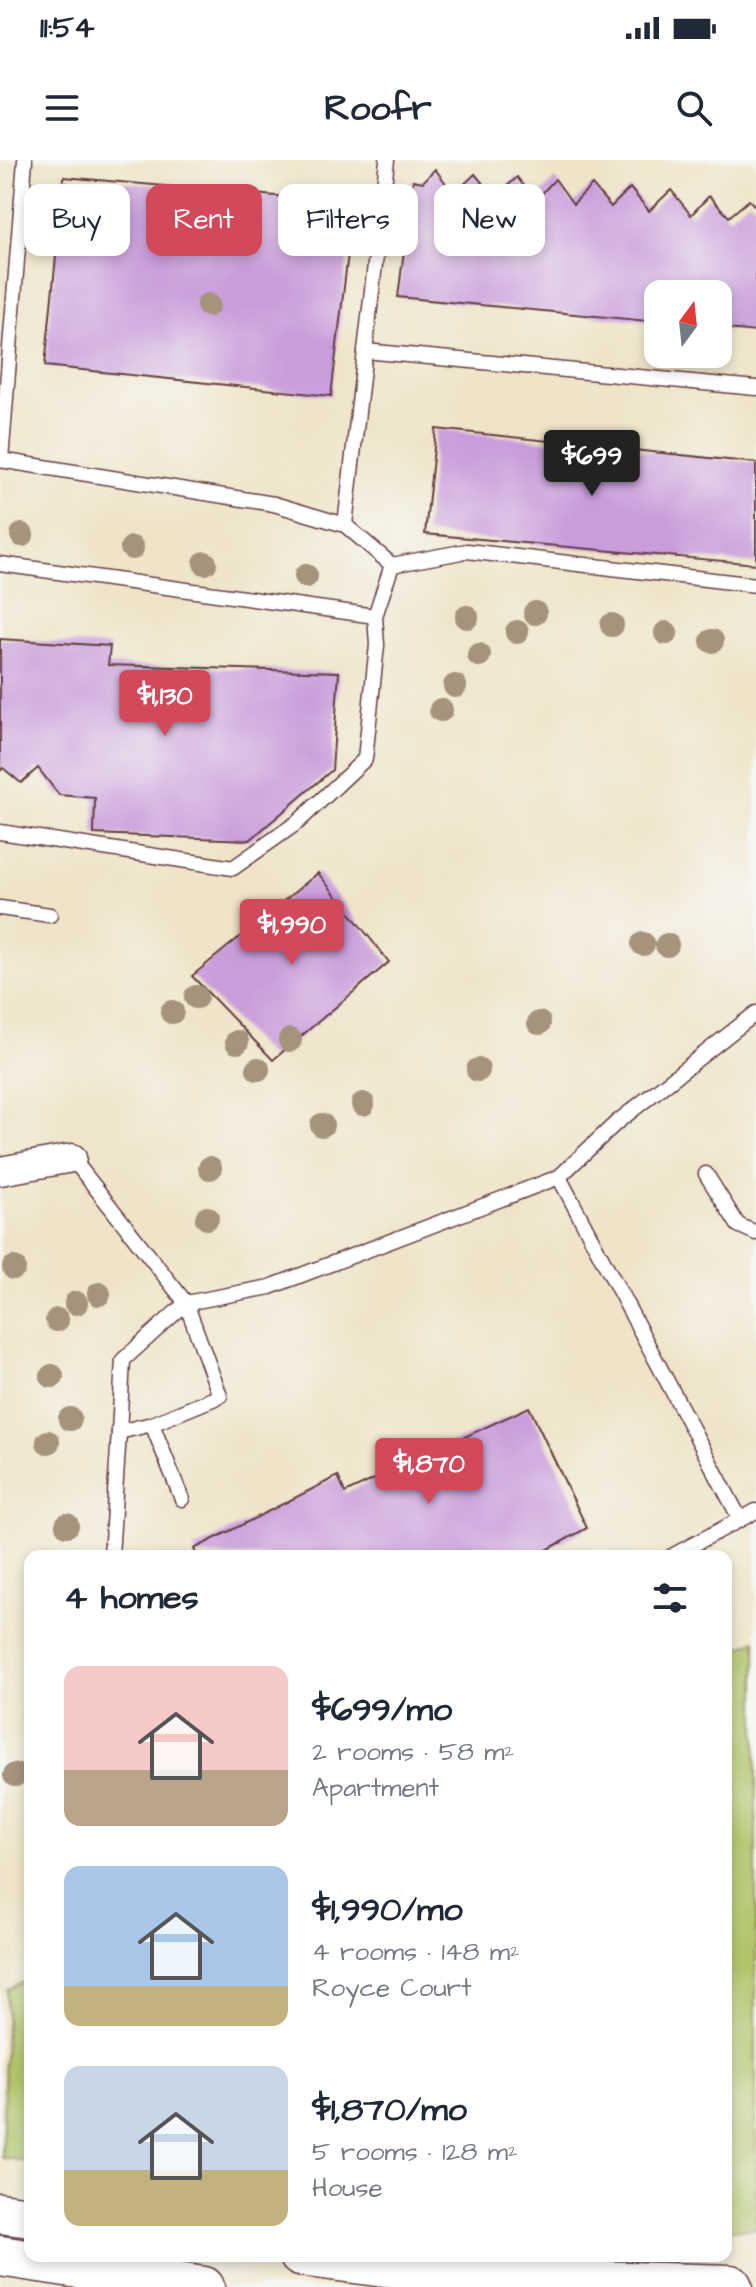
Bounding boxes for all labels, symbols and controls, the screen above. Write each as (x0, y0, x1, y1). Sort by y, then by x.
text: 11:54 (40, 7, 94, 49)
text: Roofr (324, 83, 432, 134)
icon: menu (40, 86, 84, 130)
icon: search (672, 86, 716, 130)
chip: Buy (24, 184, 130, 256)
chip: Rent (146, 184, 262, 256)
chip: Filters (278, 184, 418, 256)
chip: New (434, 184, 545, 256)
north arrow (644, 280, 732, 368)
map controls (644, 280, 732, 368)
pin: $699 (545, 430, 639, 498)
text: $699 (562, 438, 622, 474)
pin: $1,130 (100, 670, 230, 738)
text: $1,130 (137, 678, 193, 714)
pin: $1,990 (227, 899, 357, 967)
text: $1,990 (258, 907, 326, 943)
pin: $1,870 (364, 1438, 494, 1506)
text: $1,870 (393, 1446, 465, 1482)
text: 4 homes (64, 1574, 199, 1622)
icon: filters (648, 1576, 692, 1620)
text: $699/mo (312, 1686, 452, 1734)
icon: home (128, 1698, 224, 1794)
text: 2 rooms · 58 m² (312, 1734, 514, 1770)
text: Apartment (312, 1770, 439, 1806)
text: $1,990/mo (312, 1886, 463, 1934)
icon: home (128, 1898, 224, 1994)
text: 4 rooms · 148 m² (312, 1934, 520, 1970)
text: Royce Court (312, 1970, 471, 2006)
text: $1,870/mo (312, 2086, 467, 2134)
icon: home (128, 2098, 224, 2194)
text: 5 rooms · 128 m² (312, 2134, 518, 2170)
text: House (312, 2170, 383, 2206)

